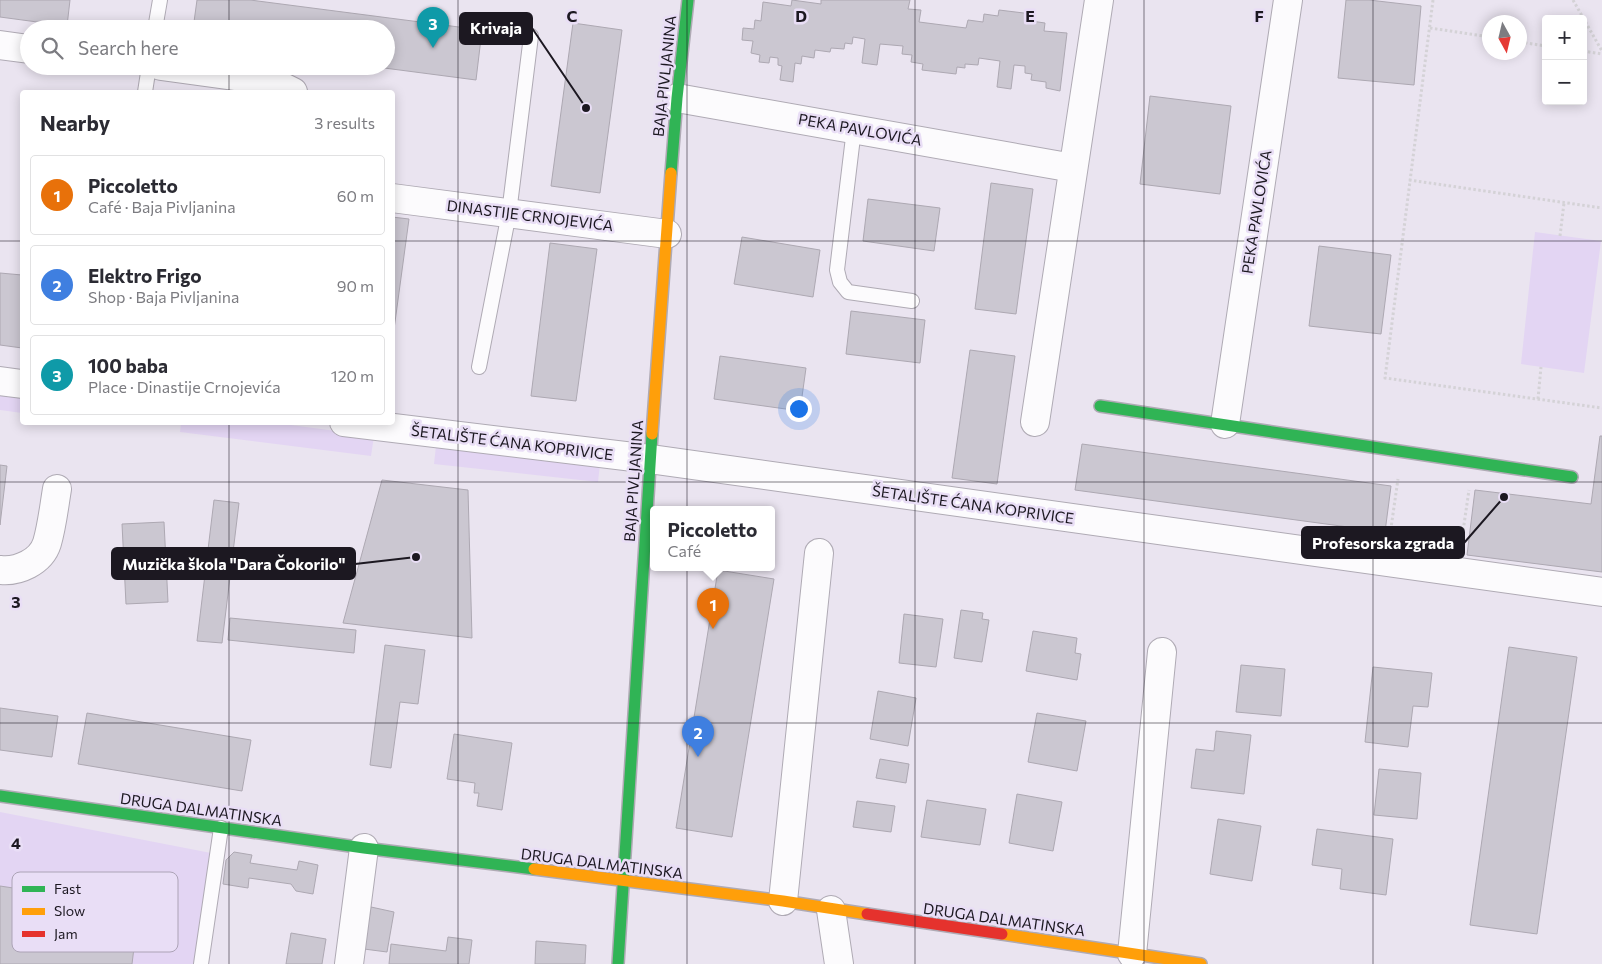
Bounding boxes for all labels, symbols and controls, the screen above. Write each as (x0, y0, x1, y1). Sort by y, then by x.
text: C (567, 6, 578, 25)
text: D (795, 6, 807, 25)
text: E (1025, 6, 1035, 25)
text: F (1254, 6, 1264, 25)
pin: 3 (417, 7, 449, 48)
callout: Krivaja (460, 13, 532, 44)
street label: BAJA PIVLJANINA (649, 14, 679, 137)
north arrow (1482, 15, 1527, 60)
map controls (1542, 15, 1587, 105)
button: + (1542, 15, 1587, 60)
text: Krivaja (470, 18, 522, 37)
search box (20, 20, 395, 75)
icon: search (38, 34, 66, 62)
text: Search here (78, 36, 178, 59)
button: − (1542, 60, 1587, 105)
street label: PEKA PAVLOVIĆA (797, 108, 924, 149)
text: Nearby (40, 110, 110, 135)
text: 3 results (314, 113, 375, 132)
street label: PEKA PAVLOVIĆA (1236, 148, 1275, 275)
text: Piccoletto (88, 174, 178, 197)
text: 1 (53, 186, 61, 205)
text: 60 m (337, 186, 374, 205)
street label: DINASTIJE CRNOJEVIĆA (446, 195, 615, 234)
text: Café · Baja Pivljanina (88, 197, 236, 216)
text: Elektro Frigo (88, 264, 202, 287)
text: 2 (52, 276, 62, 295)
text: 90 m (337, 276, 374, 295)
text: Shop · Baja Pivljanina (88, 287, 239, 306)
text: 100 baba (88, 354, 168, 377)
text: 3 (52, 366, 62, 385)
text: 120 m (331, 366, 374, 385)
text: Place · Dinastije Crnojevića (88, 377, 281, 396)
your location (786, 396, 812, 422)
street label: BAJA PIVLJANINA (620, 419, 646, 542)
street label: ŠETALIŠTE ĆANA KOPRIVICE (410, 420, 614, 463)
street label: ŠETALIŠTE ĆANA KOPRIVICE (871, 480, 1075, 527)
popup (650, 506, 775, 571)
text: Piccoletto (668, 518, 757, 541)
callout: Profesorska zgrada (1302, 527, 1464, 558)
text: Profesorska zgrada (1312, 533, 1454, 552)
text: Café (668, 541, 701, 560)
callout: Muzička škola "Dara Čokorilo" (112, 548, 355, 579)
text: Muzička škola "Dara Čokorilo" (122, 554, 346, 573)
pin: 1 (697, 588, 729, 629)
text: 3 (11, 592, 21, 611)
pin: 2 (682, 716, 714, 757)
street label: DRUGA DALMATINSKA (119, 789, 283, 829)
text: 4 (11, 833, 21, 852)
street label: DRUGA DALMATINSKA (520, 844, 684, 882)
legend (12, 872, 178, 952)
text: Fast (54, 880, 81, 897)
street label: DRUGA DALMATINSKA (922, 899, 1086, 939)
text: Slow (54, 902, 85, 919)
text: Jam (54, 925, 78, 942)

